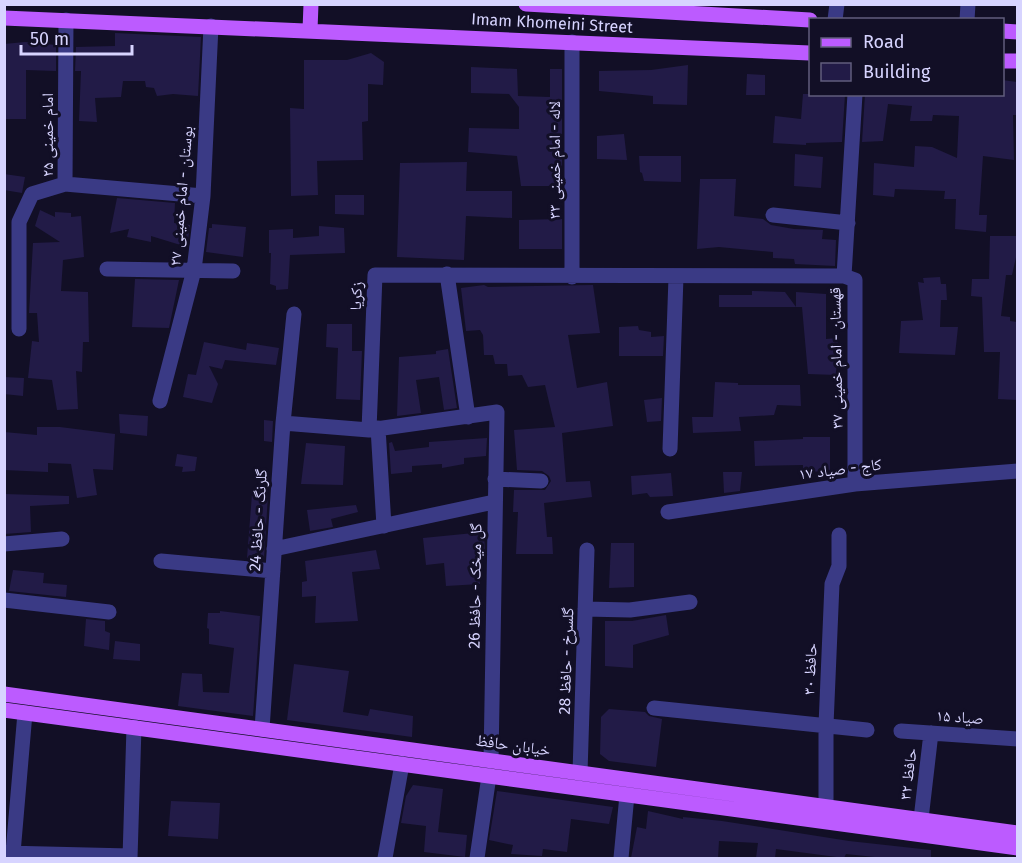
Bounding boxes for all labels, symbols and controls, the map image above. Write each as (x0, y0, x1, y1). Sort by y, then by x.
street label: Imam Khomeini Street (471, 9, 633, 37)
scale bar (21, 18, 132, 56)
legend (809, 18, 1004, 96)
text: 50 m (30, 28, 69, 50)
text: Road (863, 31, 905, 53)
text: Building (863, 61, 931, 83)
street label: امام خمینی ۲۵ (38, 93, 58, 177)
street label: لاله - امام خمینی ۳۳ (545, 101, 565, 219)
street label: بوستان - امام خمینی ۲۷ (165, 125, 198, 267)
street label: زکریا (346, 281, 366, 311)
street label: قهستان - امام خمینی ۳۷ (825, 287, 848, 429)
street label: کاج - صیاد ۱۷ (797, 454, 883, 485)
street label: گلرنگ - حافظ 24 (245, 468, 271, 572)
street label: گل میخک - حافظ 26 (464, 523, 487, 649)
street label: گلسرخ - حافظ 28 (555, 607, 578, 715)
street label: حافظ ۳۰ (799, 643, 821, 695)
street label: صیاد ۱۵ (936, 706, 984, 728)
street label: خیابان حافظ (474, 730, 552, 761)
street label: حافظ ۳۲ (895, 747, 921, 801)

